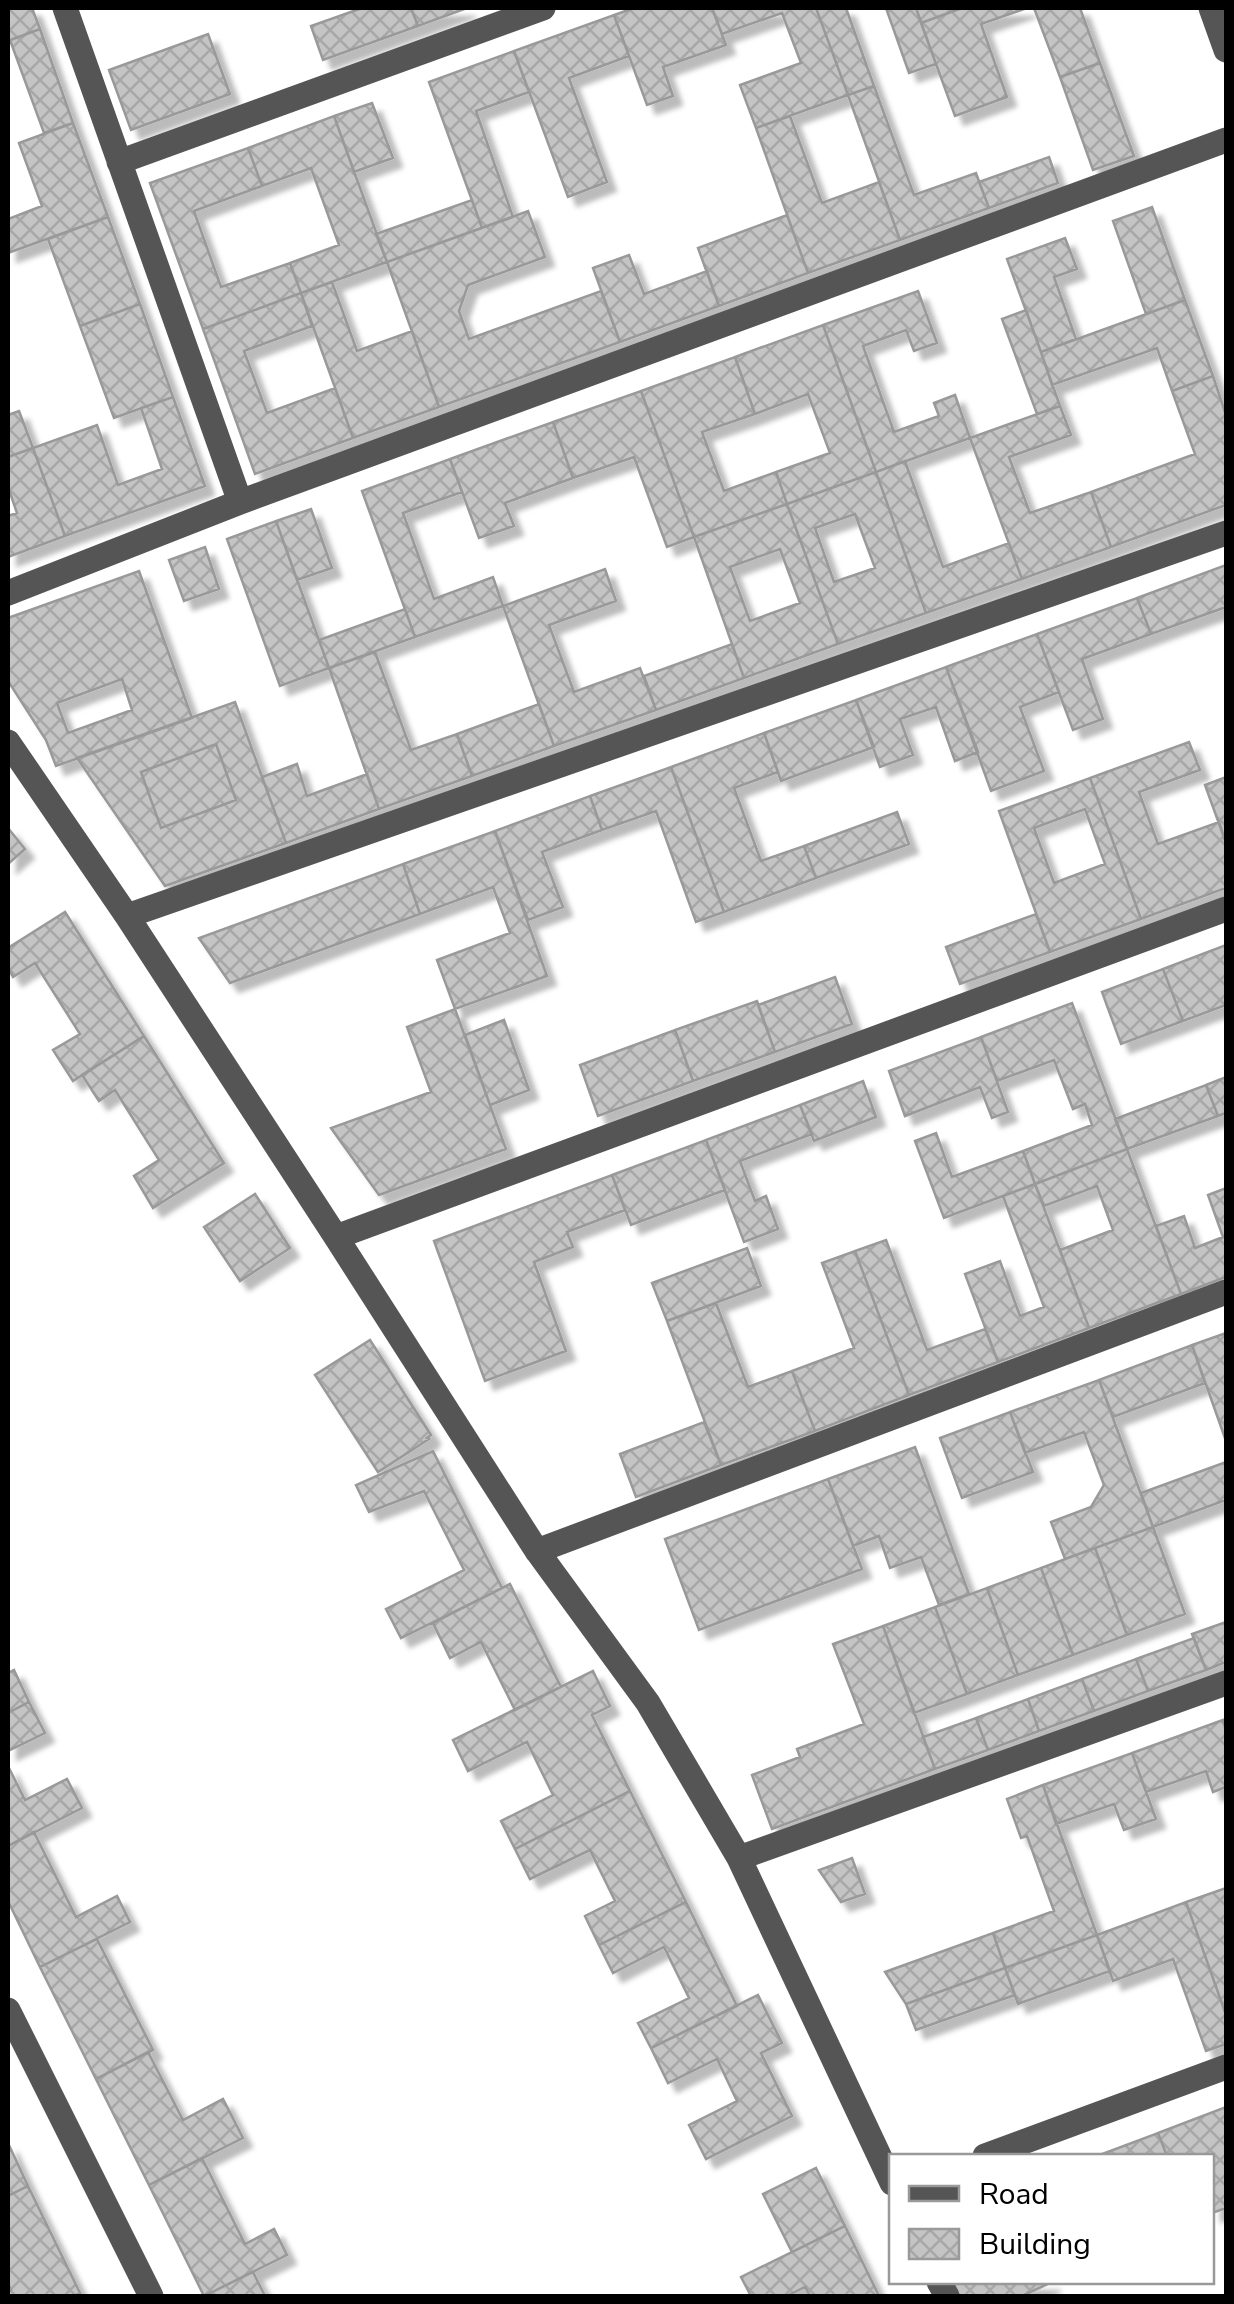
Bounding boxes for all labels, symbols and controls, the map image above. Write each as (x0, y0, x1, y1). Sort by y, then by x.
legend (889, 2154, 1214, 2284)
text: Road (979, 2174, 1049, 2215)
text: Building (979, 2224, 1091, 2265)

